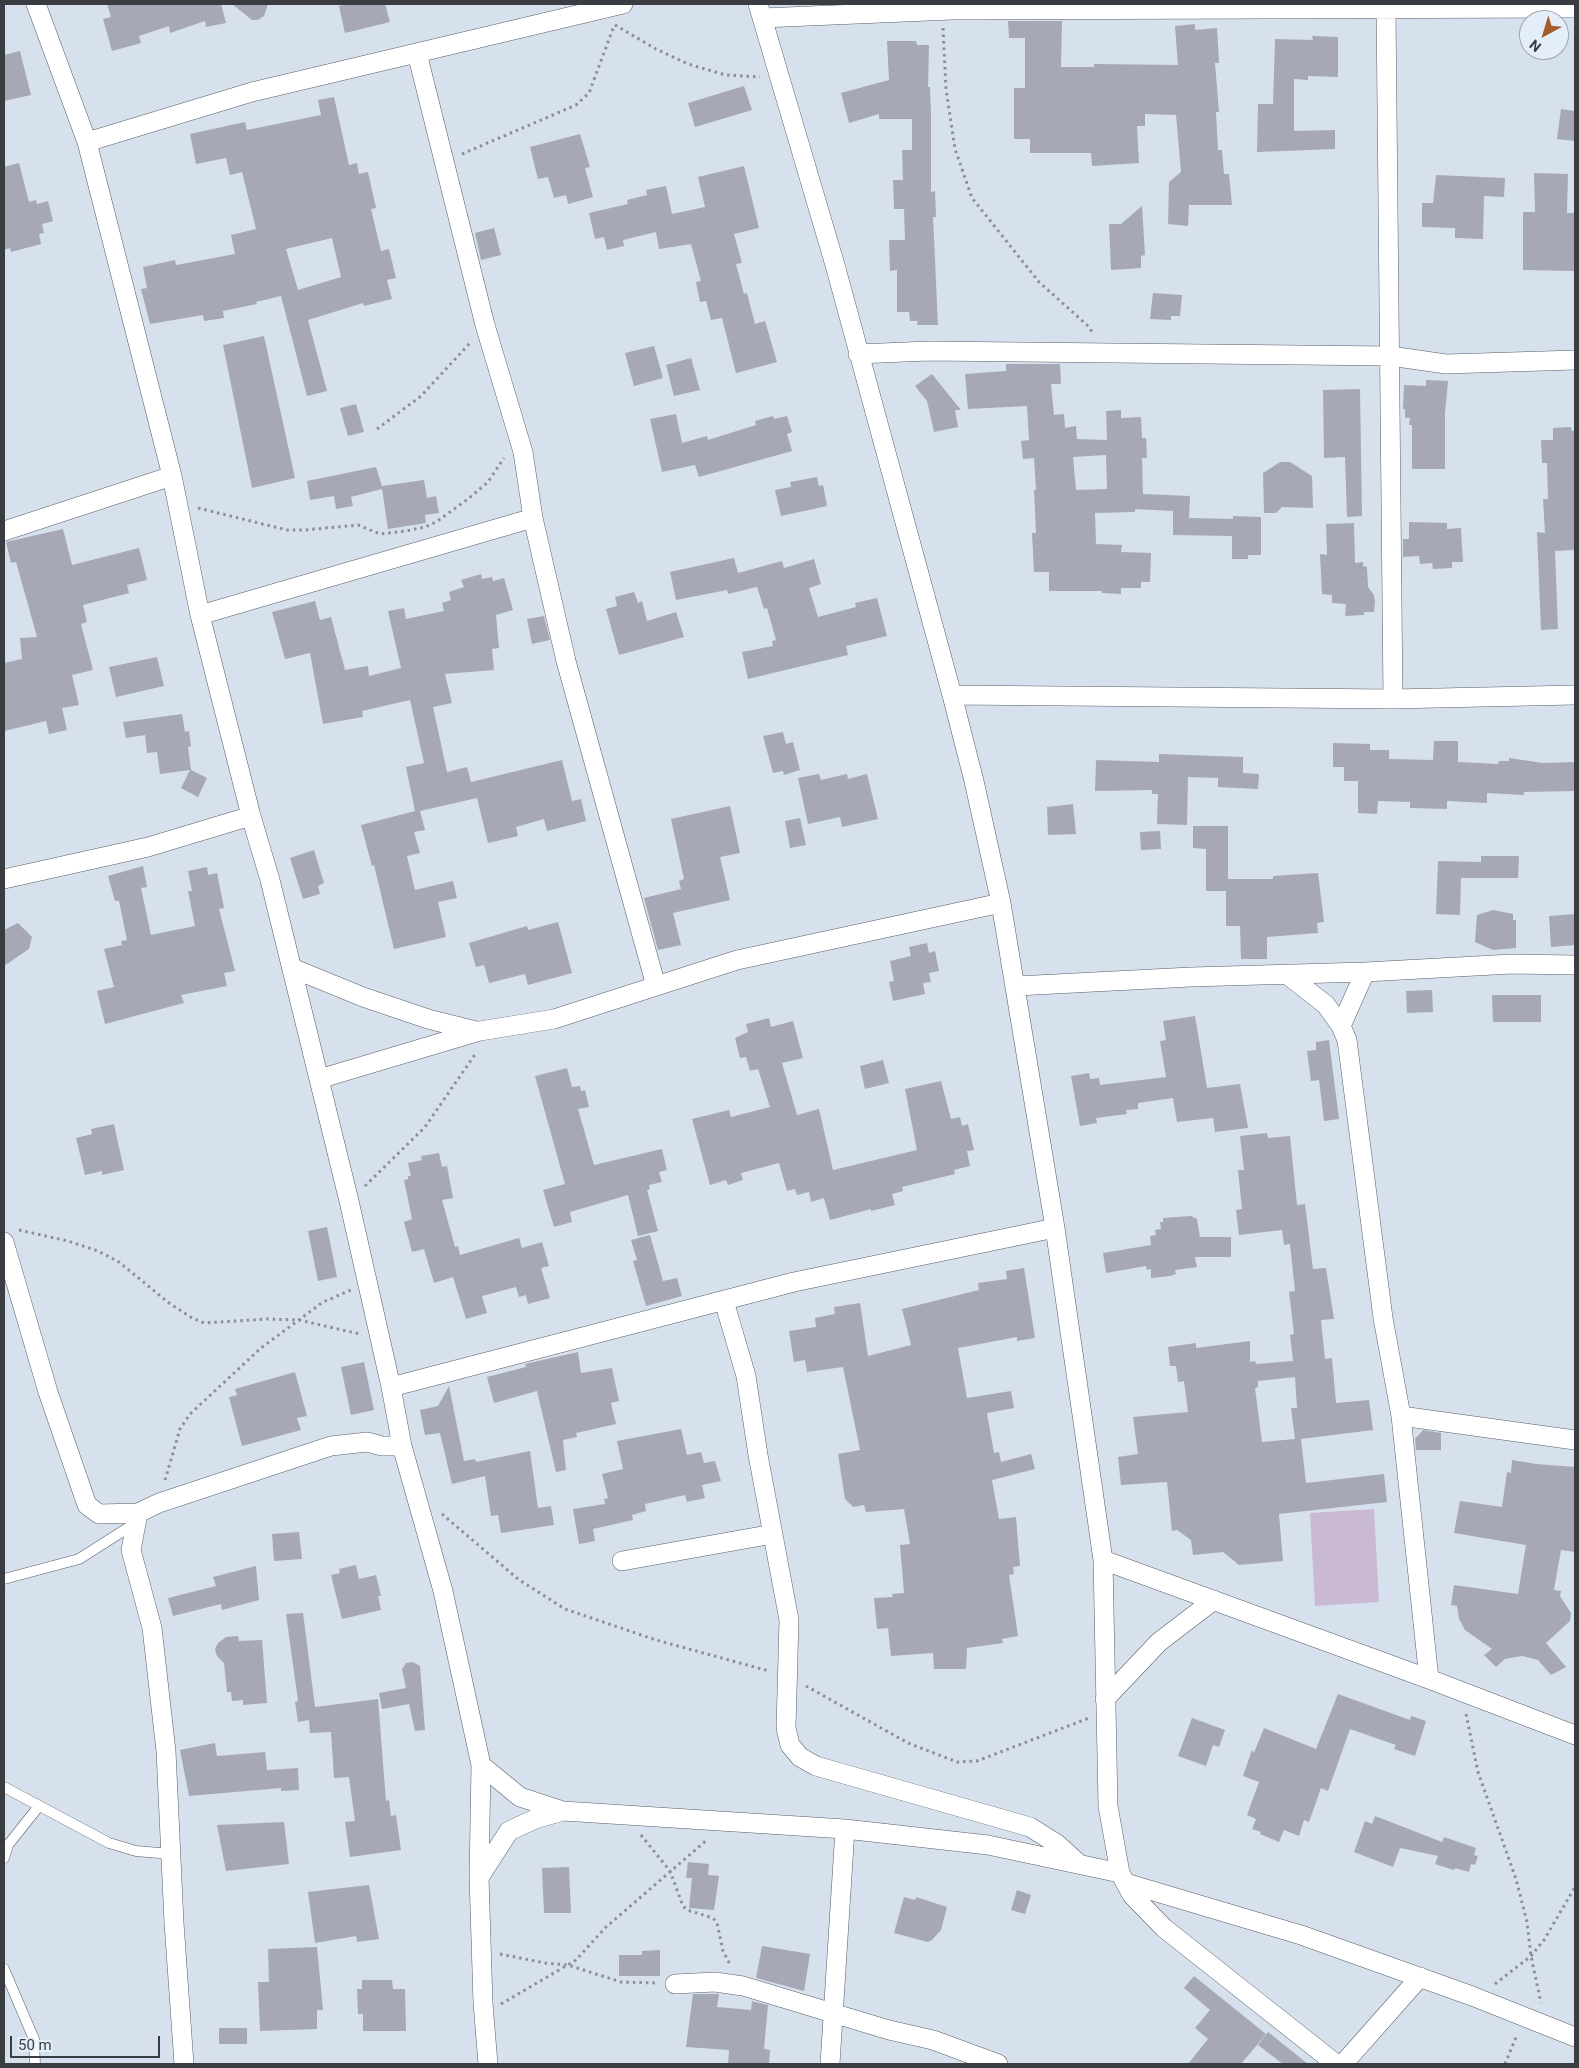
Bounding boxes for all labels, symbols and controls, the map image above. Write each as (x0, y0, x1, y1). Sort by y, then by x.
north arrow (1519, 10, 1569, 60)
text: N (1526, 37, 1544, 55)
scale bar (12, 2026, 162, 2058)
text: 50 m (18, 2036, 52, 2054)

